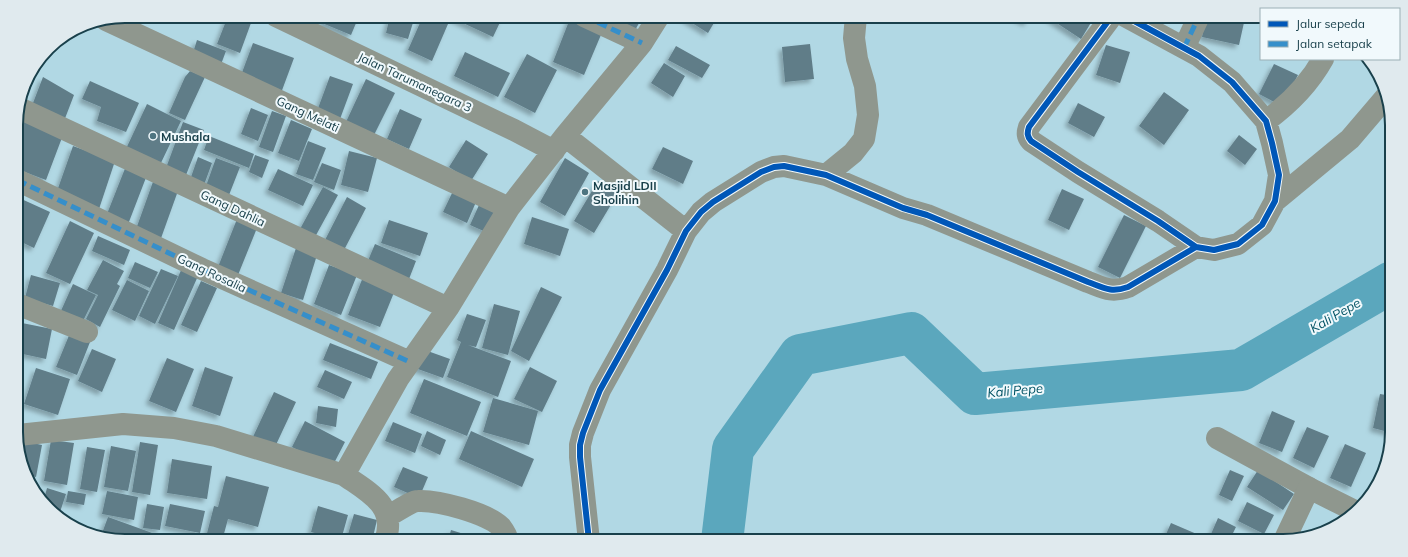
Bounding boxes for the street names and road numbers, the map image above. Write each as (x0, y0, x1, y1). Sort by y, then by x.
street label: Jalan Tarumanegara 3 (356, 49, 474, 115)
street label: Gang Melati (274, 93, 342, 135)
street label: Gang Dahlia (198, 187, 268, 229)
street label: Gang Rosalia (175, 250, 249, 296)

